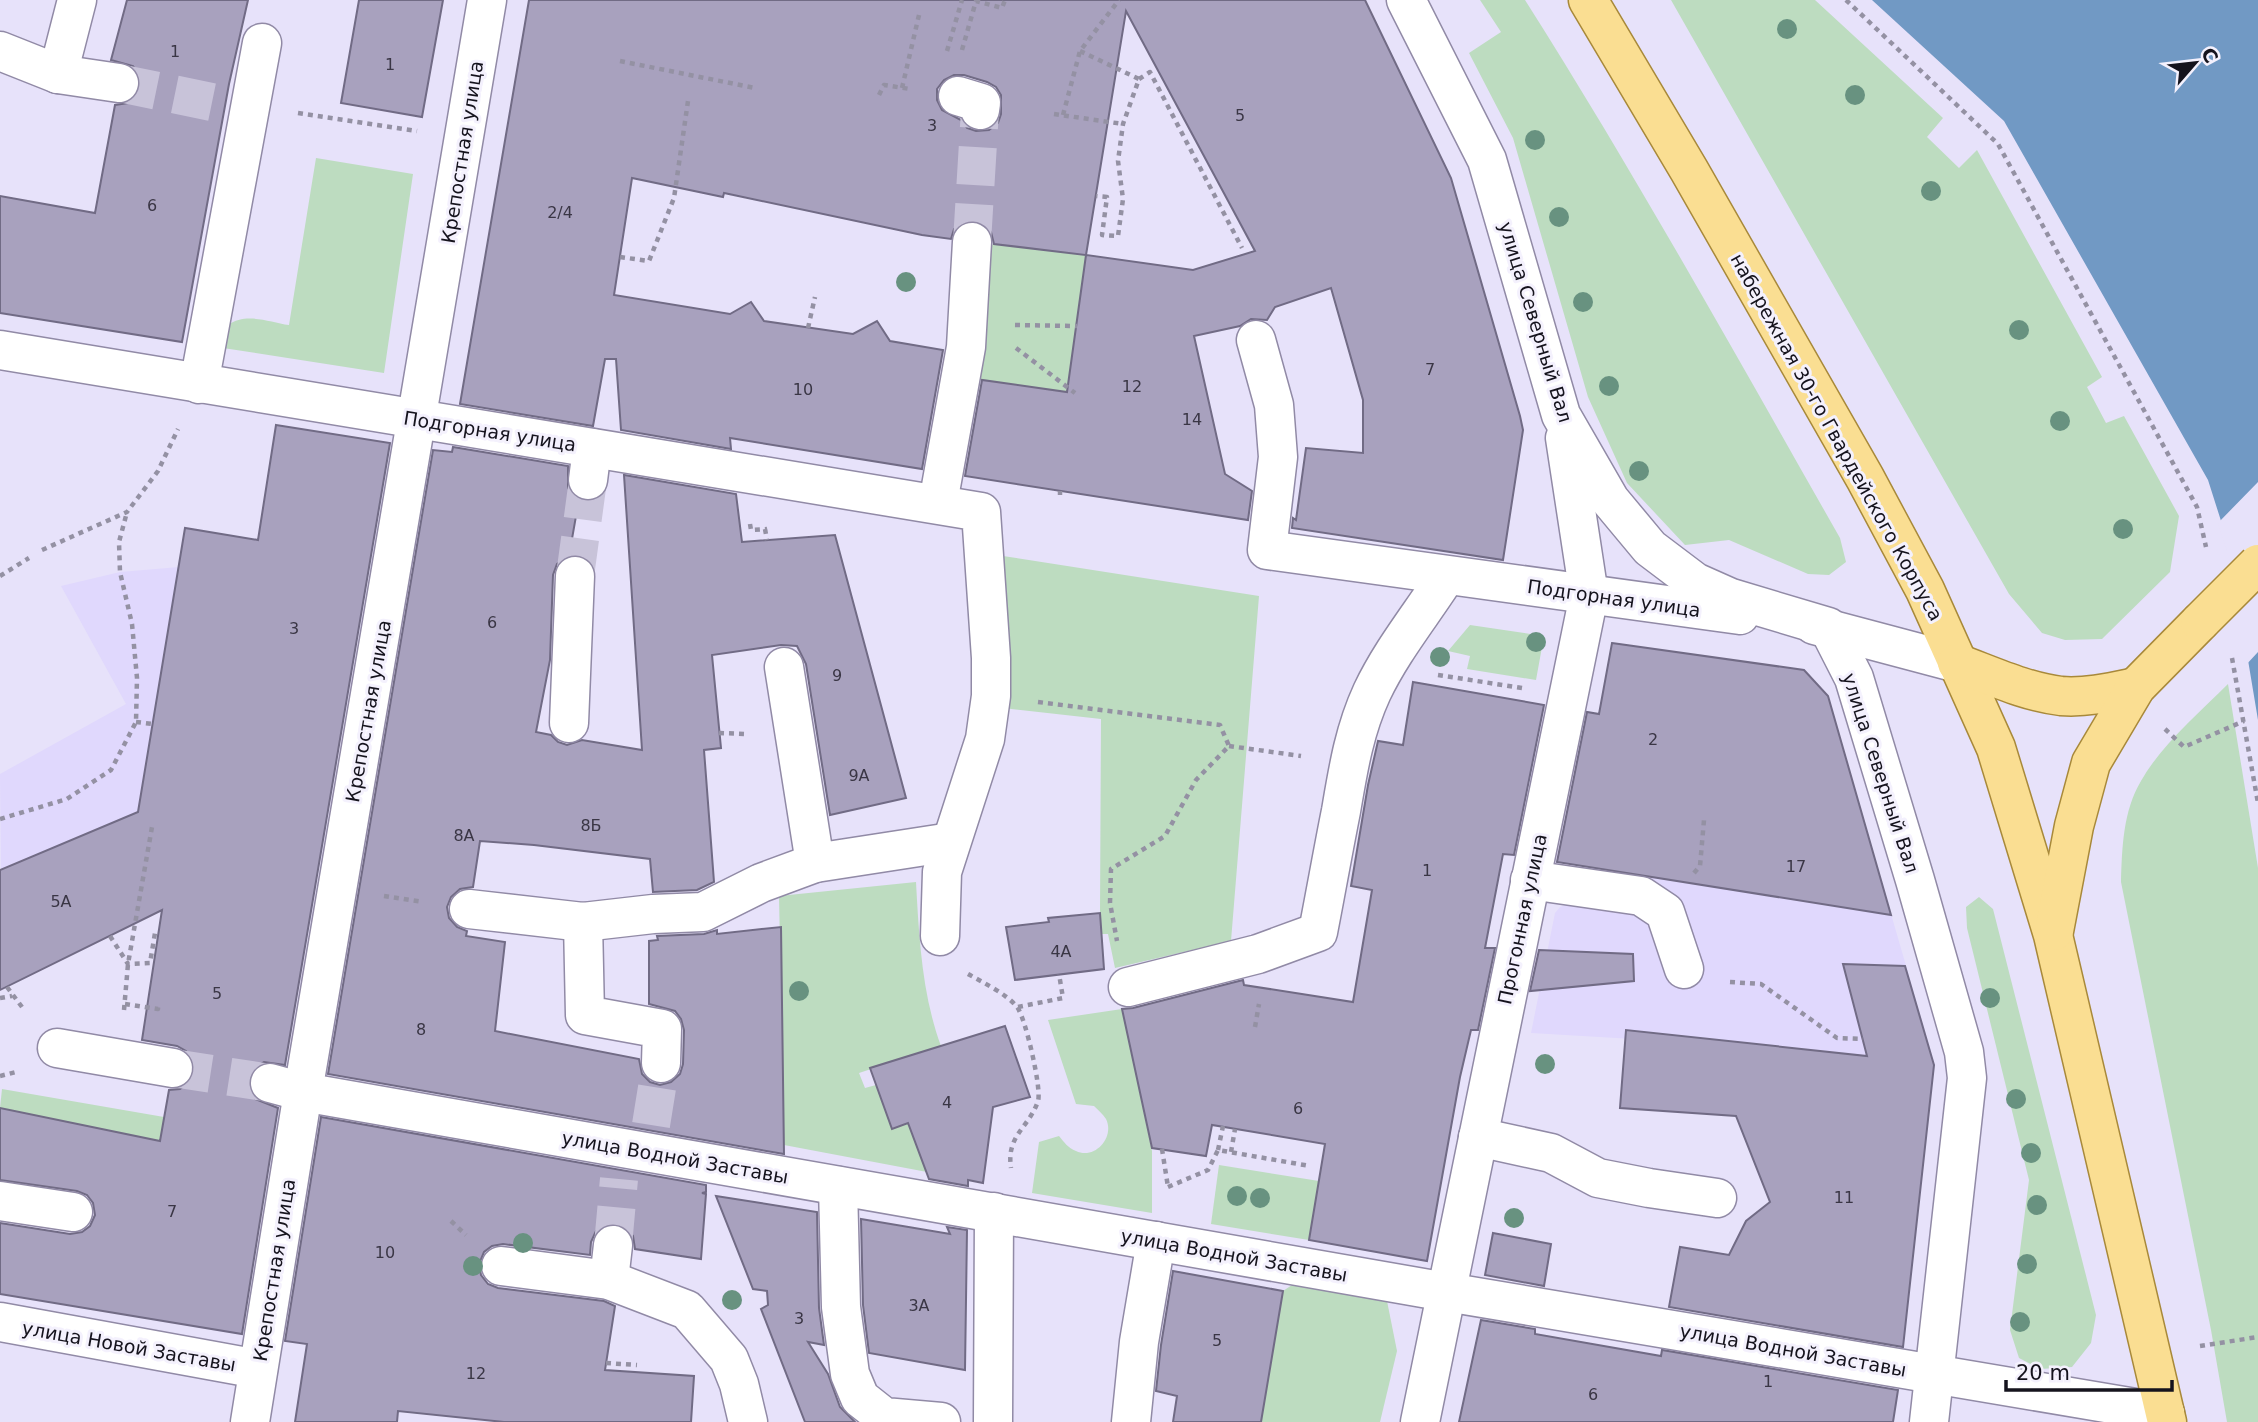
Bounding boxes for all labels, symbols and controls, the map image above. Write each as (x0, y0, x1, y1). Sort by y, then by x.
north arrow (2160, 28, 2230, 98)
house number: 1 (170, 42, 180, 61)
text: С (2197, 44, 2223, 66)
house number: 1 (385, 55, 395, 74)
street label: Крепостная улица (437, 59, 487, 245)
house number: 5 (1235, 106, 1245, 125)
house number: 3 (927, 116, 937, 135)
house number: 6 (147, 196, 157, 215)
house number: 2/4 (547, 203, 573, 222)
street label: улица Северный Вал (1495, 219, 1577, 425)
street label: набережная 30-го Гвардейского Корпуса (1726, 250, 1948, 624)
house number: 7 (1425, 360, 1435, 379)
house number: 12 (1122, 377, 1142, 396)
house number: 10 (793, 380, 813, 399)
street label: Подгорная улица (402, 406, 578, 456)
house number: 14 (1182, 410, 1202, 429)
street label: Подгорная улица (1526, 575, 1702, 621)
house number: 6 (487, 613, 497, 632)
street label: Крепостная улица (341, 618, 395, 804)
house number: 3 (289, 619, 299, 638)
house number: 9 (832, 666, 842, 685)
street label: улица Северный Вал (1838, 670, 1924, 876)
house number: 2 (1648, 730, 1658, 749)
house number: 9А (848, 766, 870, 785)
house number: 8Б (580, 816, 602, 835)
house number: 8А (453, 826, 475, 845)
street label: Прогонная улица (1493, 832, 1551, 1006)
house number: 17 (1786, 857, 1806, 876)
house number: 1 (1422, 861, 1432, 880)
house number: 5А (50, 892, 72, 911)
house number: 4А (1050, 942, 1072, 961)
house number: 5 (212, 984, 222, 1003)
house number: 8 (416, 1020, 426, 1039)
house number: 4 (942, 1093, 952, 1112)
house number: 6 (1293, 1099, 1303, 1118)
street label: улица Водной Заставы (560, 1126, 790, 1188)
street label: Крепостная улица (249, 1177, 299, 1363)
house number: 11 (1834, 1188, 1854, 1207)
house number: 7 (167, 1202, 177, 1221)
street label: улица Водной Заставы (1119, 1224, 1349, 1286)
house number: 10 (375, 1243, 395, 1262)
house number: 3А (908, 1296, 930, 1315)
house number: 3 (794, 1309, 804, 1328)
street label: улица Новой Заставы (20, 1316, 238, 1376)
street label: улица Водной Заставы (1678, 1319, 1908, 1381)
house number: 5 (1212, 1331, 1222, 1350)
scale bar (2006, 1348, 2172, 1392)
text: 20 m (2016, 1361, 2070, 1385)
house number: 12 (466, 1364, 486, 1383)
house number: 1 (1763, 1372, 1773, 1391)
house number: 6 (1588, 1385, 1598, 1404)

